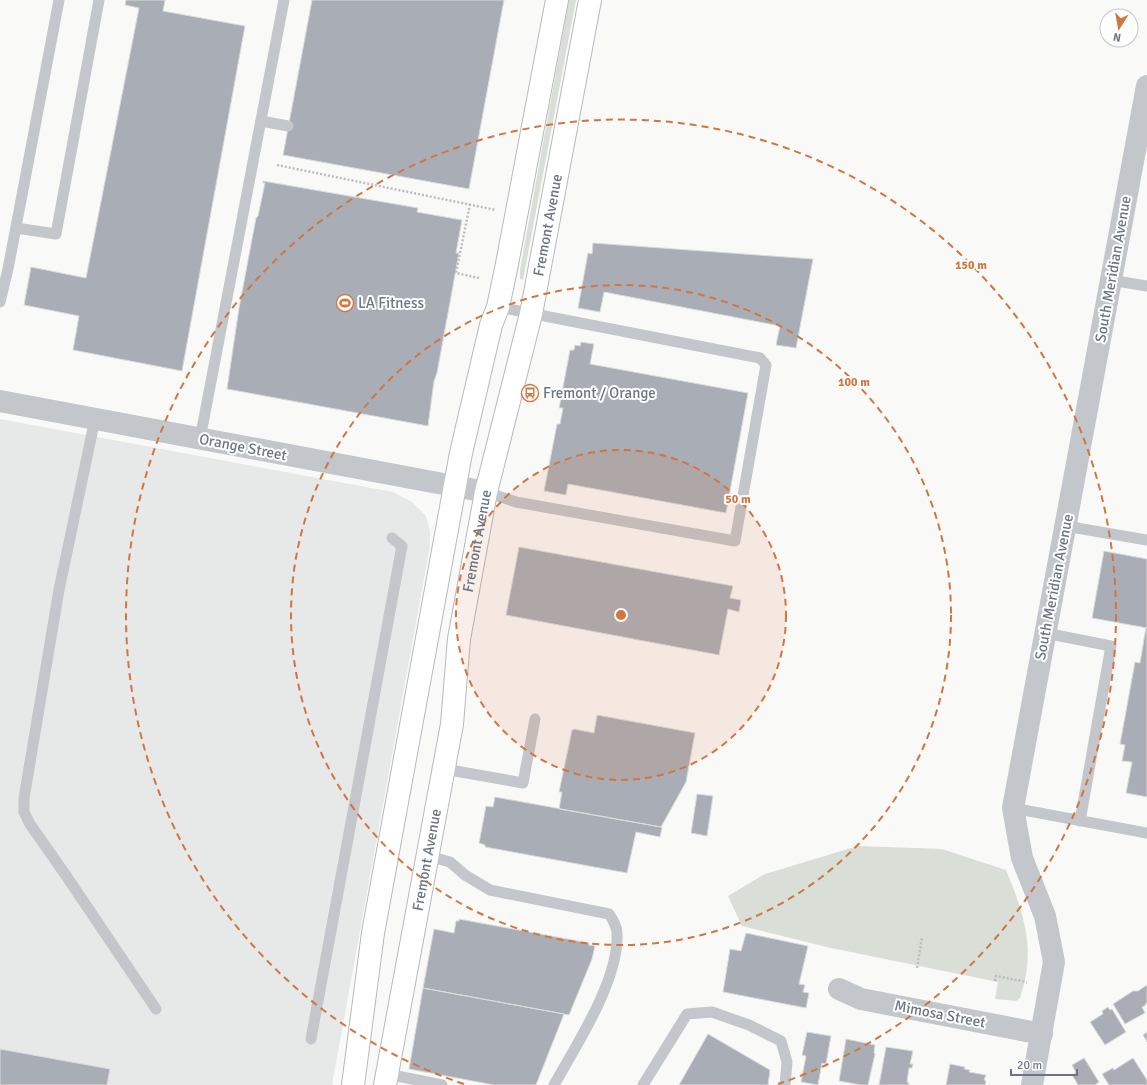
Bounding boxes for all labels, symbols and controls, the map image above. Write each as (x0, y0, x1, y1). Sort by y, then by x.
north arrow (1099, 8, 1139, 48)
text: N (1112, 30, 1122, 44)
street label: Fremont Avenue (529, 172, 566, 278)
street label: South Meridian Avenue (1091, 194, 1135, 344)
text: 150 m (955, 258, 987, 273)
sports icon: LA Fitness (335, 293, 355, 313)
place label: LA Fitness (358, 294, 424, 312)
text: 100 m (838, 375, 870, 390)
bus stop icon: Fremont / Orange (520, 383, 540, 403)
place label: Fremont / Orange (543, 384, 656, 402)
street label: Orange Street (198, 430, 288, 464)
street label: Fremont Avenue (459, 488, 495, 594)
text: 50 m (725, 492, 751, 507)
street label: South Meridian Avenue (1031, 512, 1077, 662)
centre of rings (614, 608, 628, 622)
street label: Fremont Avenue (408, 807, 445, 912)
street label: Mimosa Street (893, 996, 987, 1032)
scale bar (1011, 1051, 1077, 1077)
text: 20 m (1017, 1058, 1042, 1073)

